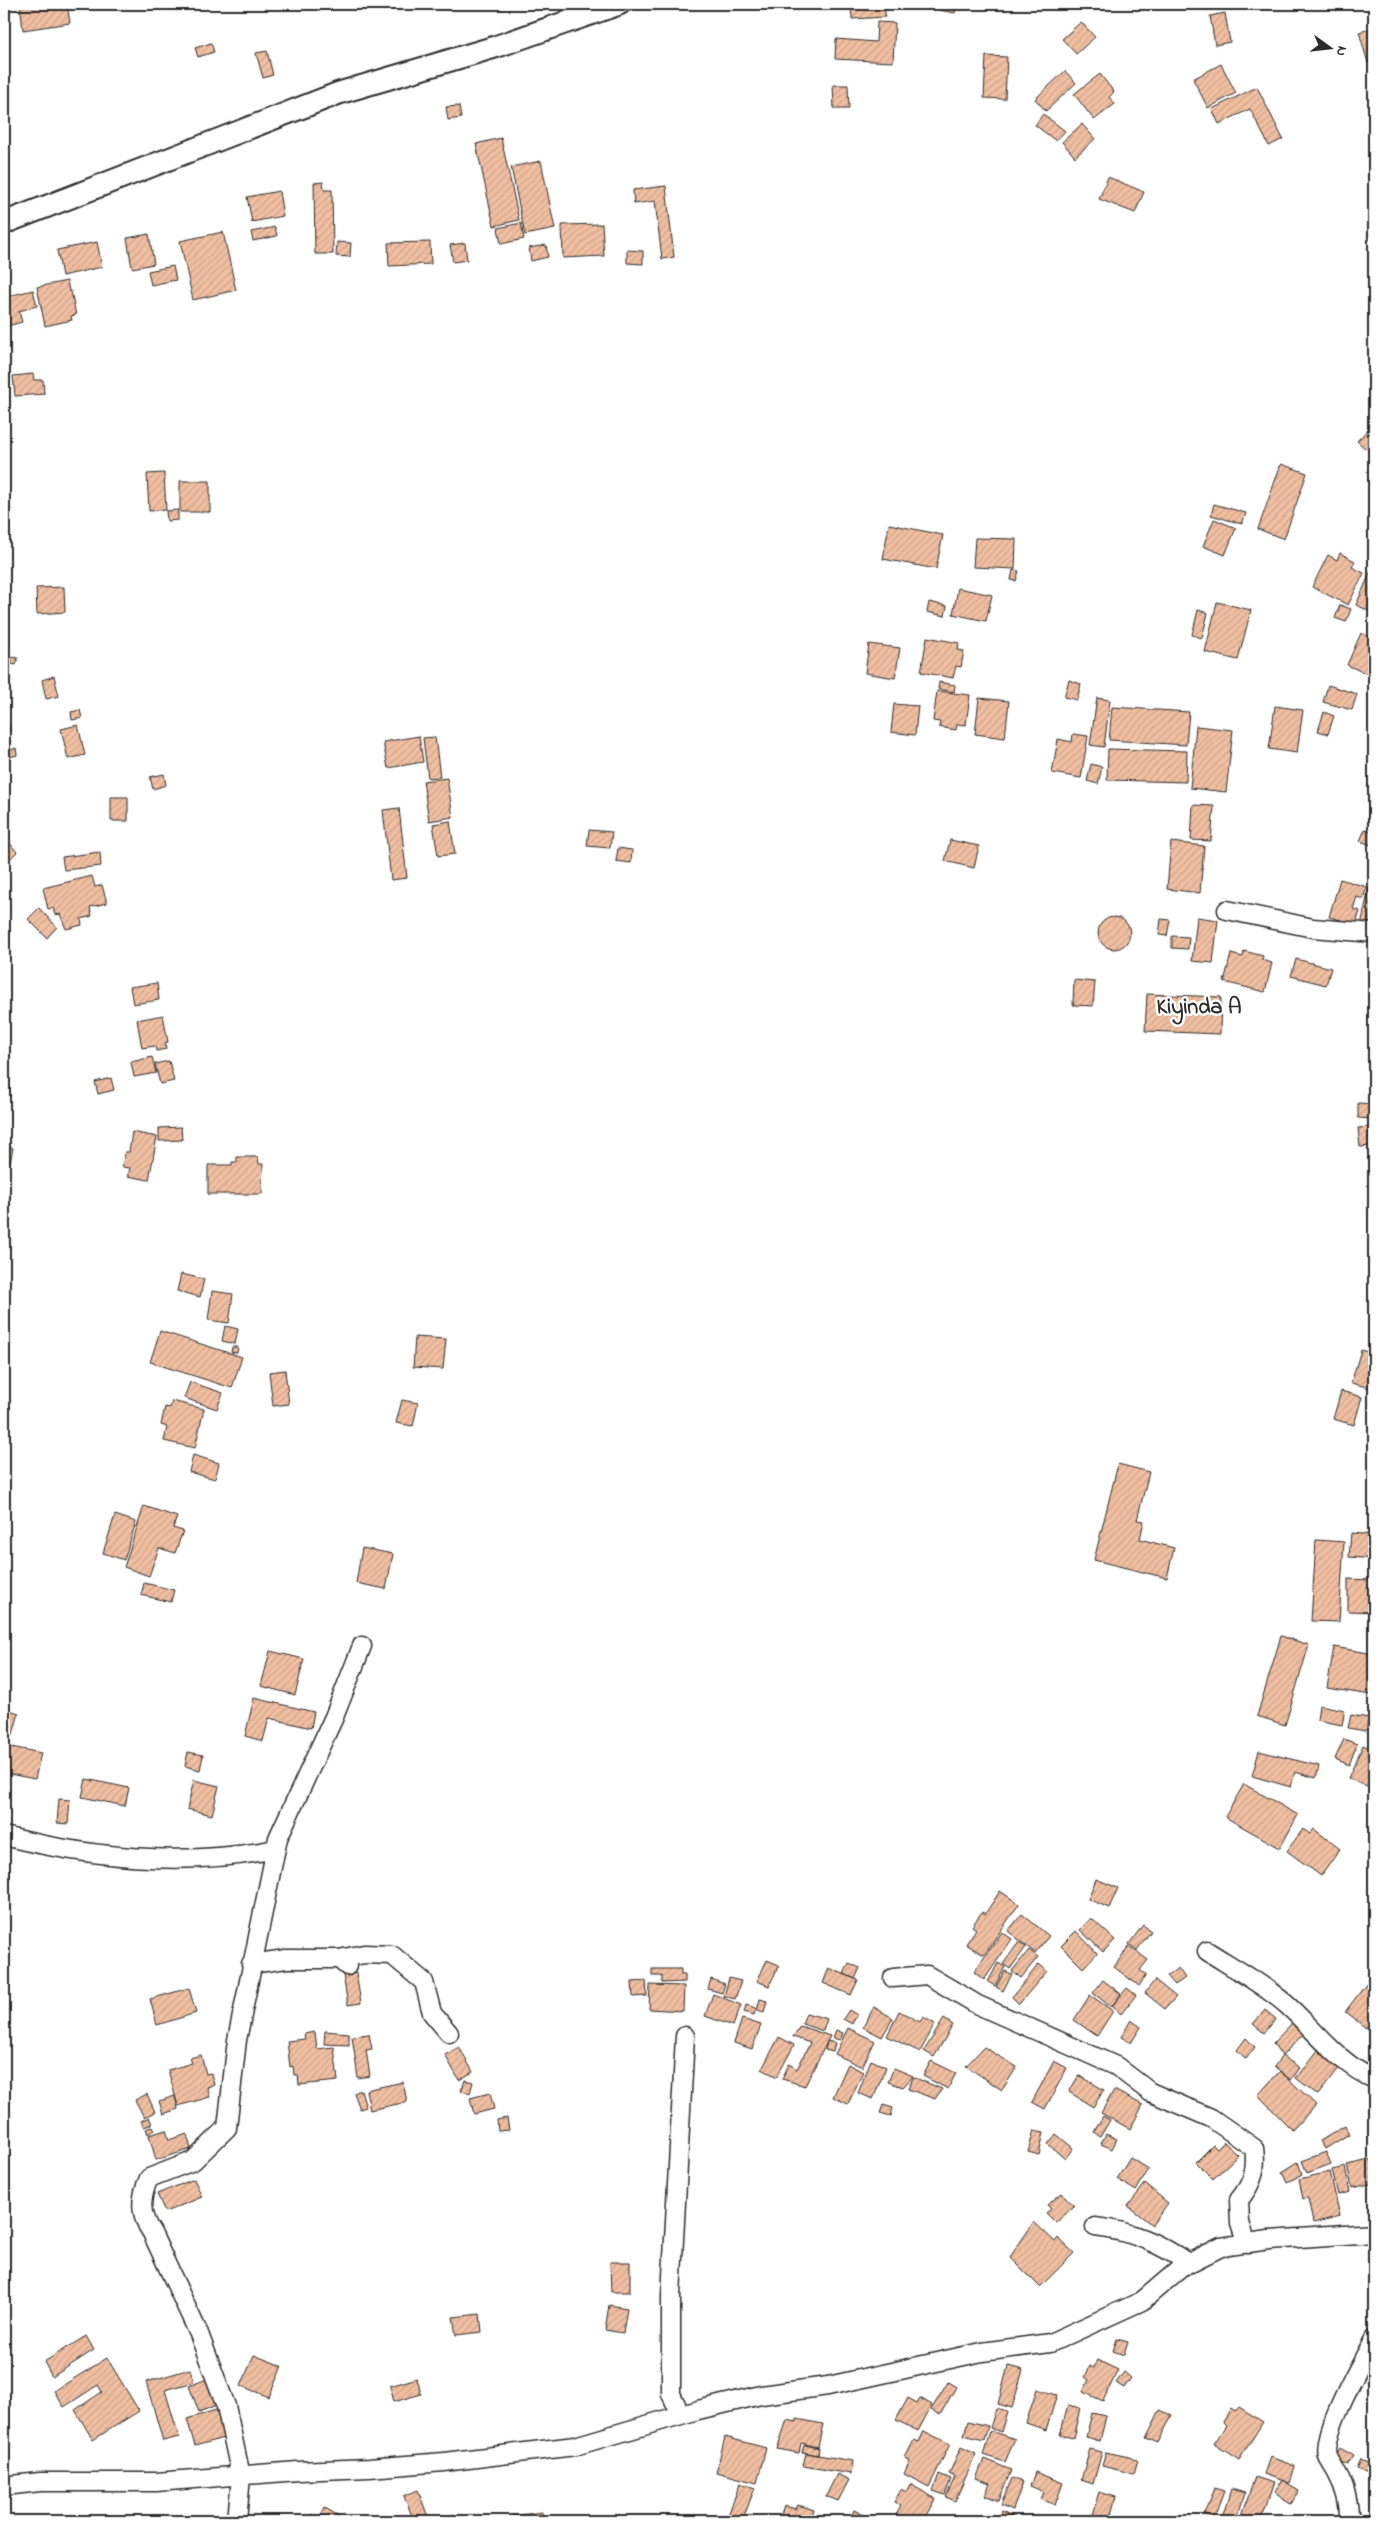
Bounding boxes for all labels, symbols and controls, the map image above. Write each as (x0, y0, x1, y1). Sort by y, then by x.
north arrow (1306, 22, 1356, 72)
text: N (1330, 44, 1352, 58)
district label: Kiyinda A (1157, 992, 1241, 1025)

